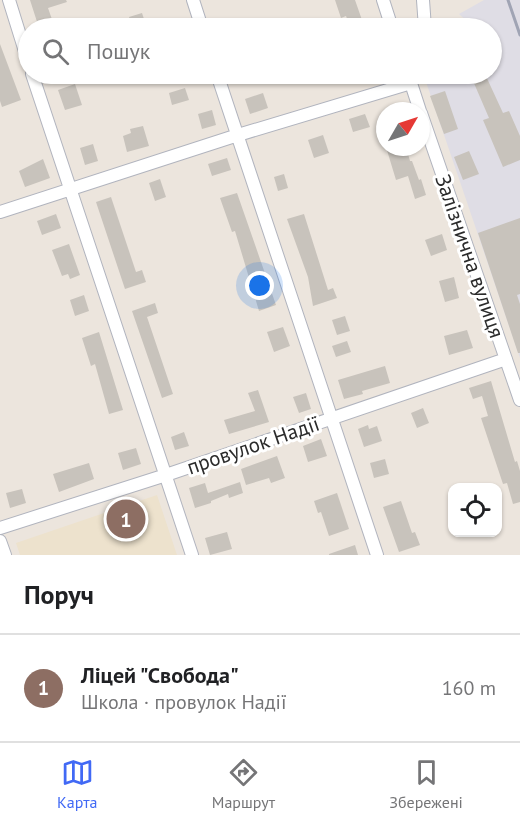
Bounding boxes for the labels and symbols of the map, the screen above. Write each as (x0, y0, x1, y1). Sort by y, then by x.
north arrow (376, 102, 430, 156)
street label: Залізнична вулиця (429, 171, 511, 341)
your location (245, 271, 274, 300)
street label: провулок Надії (183, 410, 323, 480)
pin: 1 (106, 496, 146, 542)

